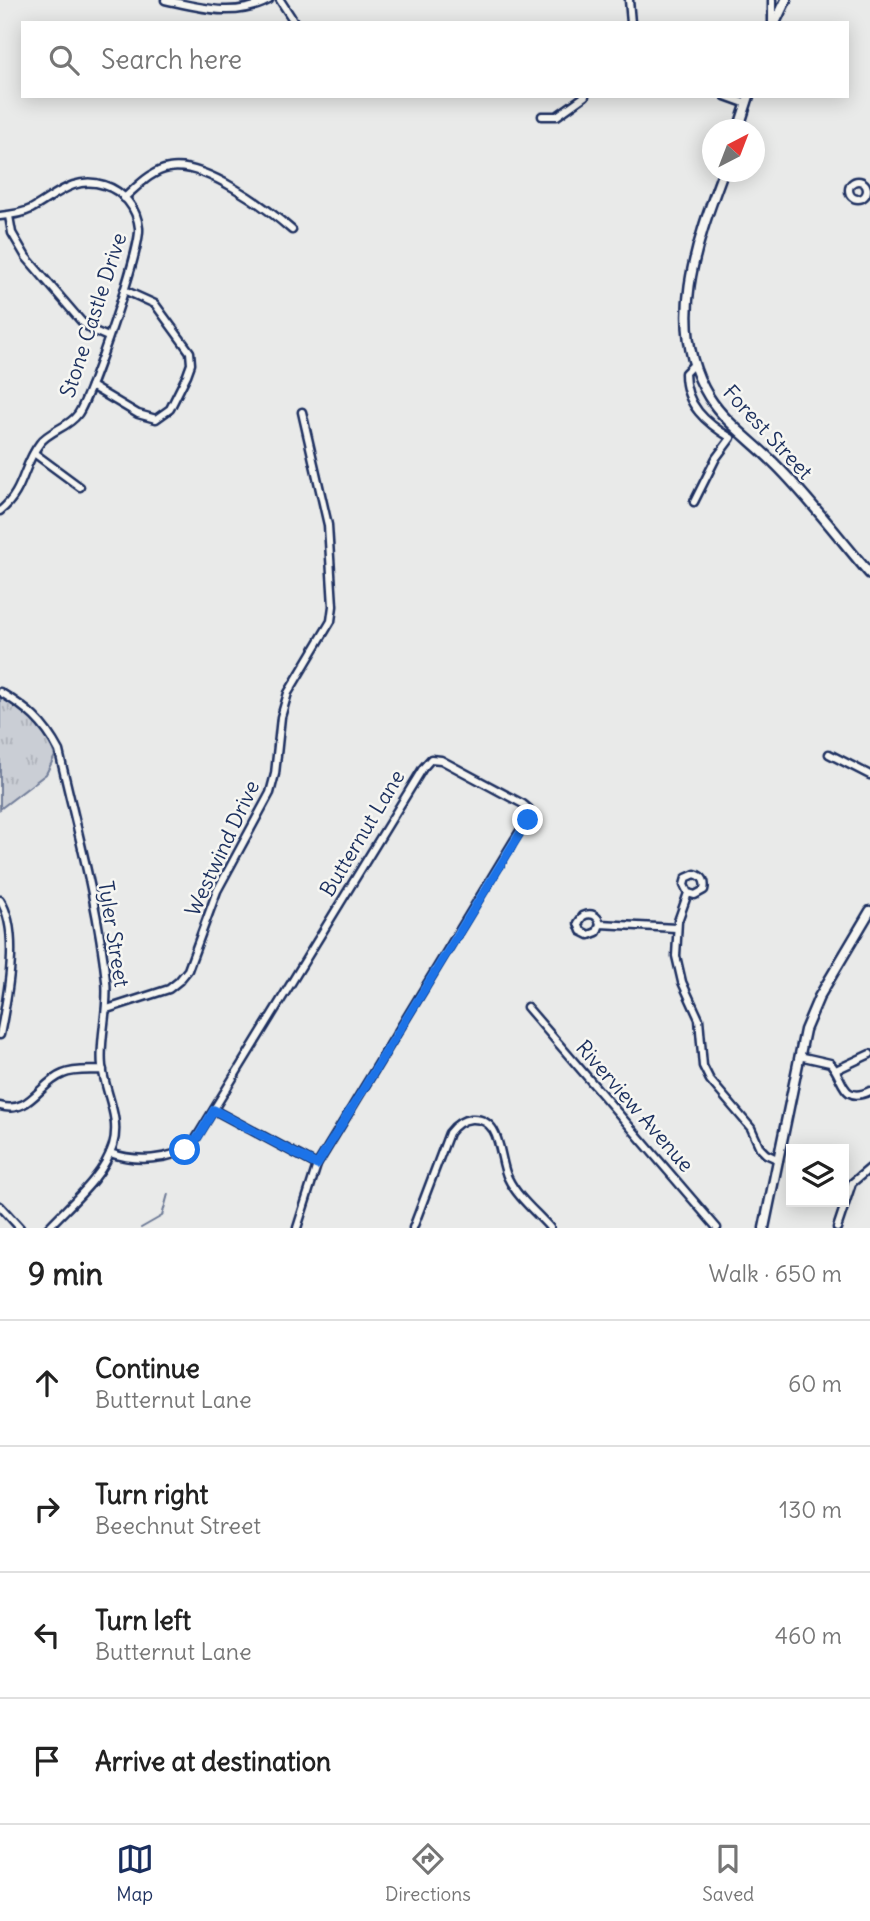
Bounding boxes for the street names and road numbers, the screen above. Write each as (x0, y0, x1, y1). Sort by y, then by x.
street label: Stone Castle Drive (54, 229, 132, 401)
street label: Forest Street (717, 379, 819, 485)
street label: Butternut Lane (314, 765, 410, 901)
street label: Westwind Drive (179, 776, 265, 920)
street label: Tyler Street (92, 879, 136, 989)
street label: Riverview Avenue (570, 1034, 700, 1178)

